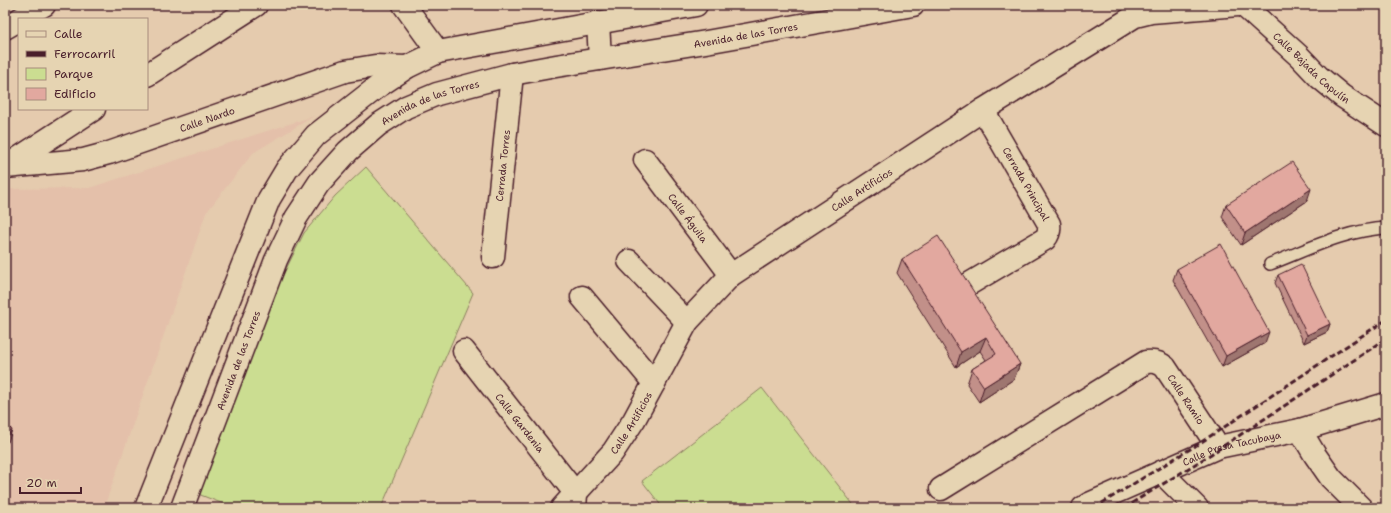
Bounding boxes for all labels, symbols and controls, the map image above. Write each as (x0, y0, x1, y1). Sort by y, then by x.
legend (18, 18, 148, 110)
street label: Avenida de las Torres (693, 19, 799, 50)
text: Calle (54, 26, 83, 42)
street label: Calle Bajada Capulín (1271, 29, 1352, 106)
text: Ferrocarril (54, 46, 115, 62)
text: Parque (54, 66, 93, 82)
street label: Avenida de las Torres (378, 77, 481, 128)
text: Edificio (54, 86, 96, 102)
street label: Calle Nardo (178, 103, 236, 135)
street label: Cerrada Torres (492, 129, 513, 202)
street label: Cerrada Principal (1000, 145, 1052, 223)
street label: Calle Artificios (829, 165, 895, 214)
street label: Calle Águila (665, 190, 711, 246)
street label: Avenida de las Torres (213, 309, 263, 412)
street label: Calle Ramio (1165, 372, 1208, 427)
street label: Calle Artificios (607, 389, 655, 456)
street label: Calle Gardenia (493, 390, 548, 456)
street label: Calle Presa Tacubaya (1180, 427, 1283, 469)
scale bar (20, 469, 81, 495)
text: 20 m (26, 475, 57, 491)

